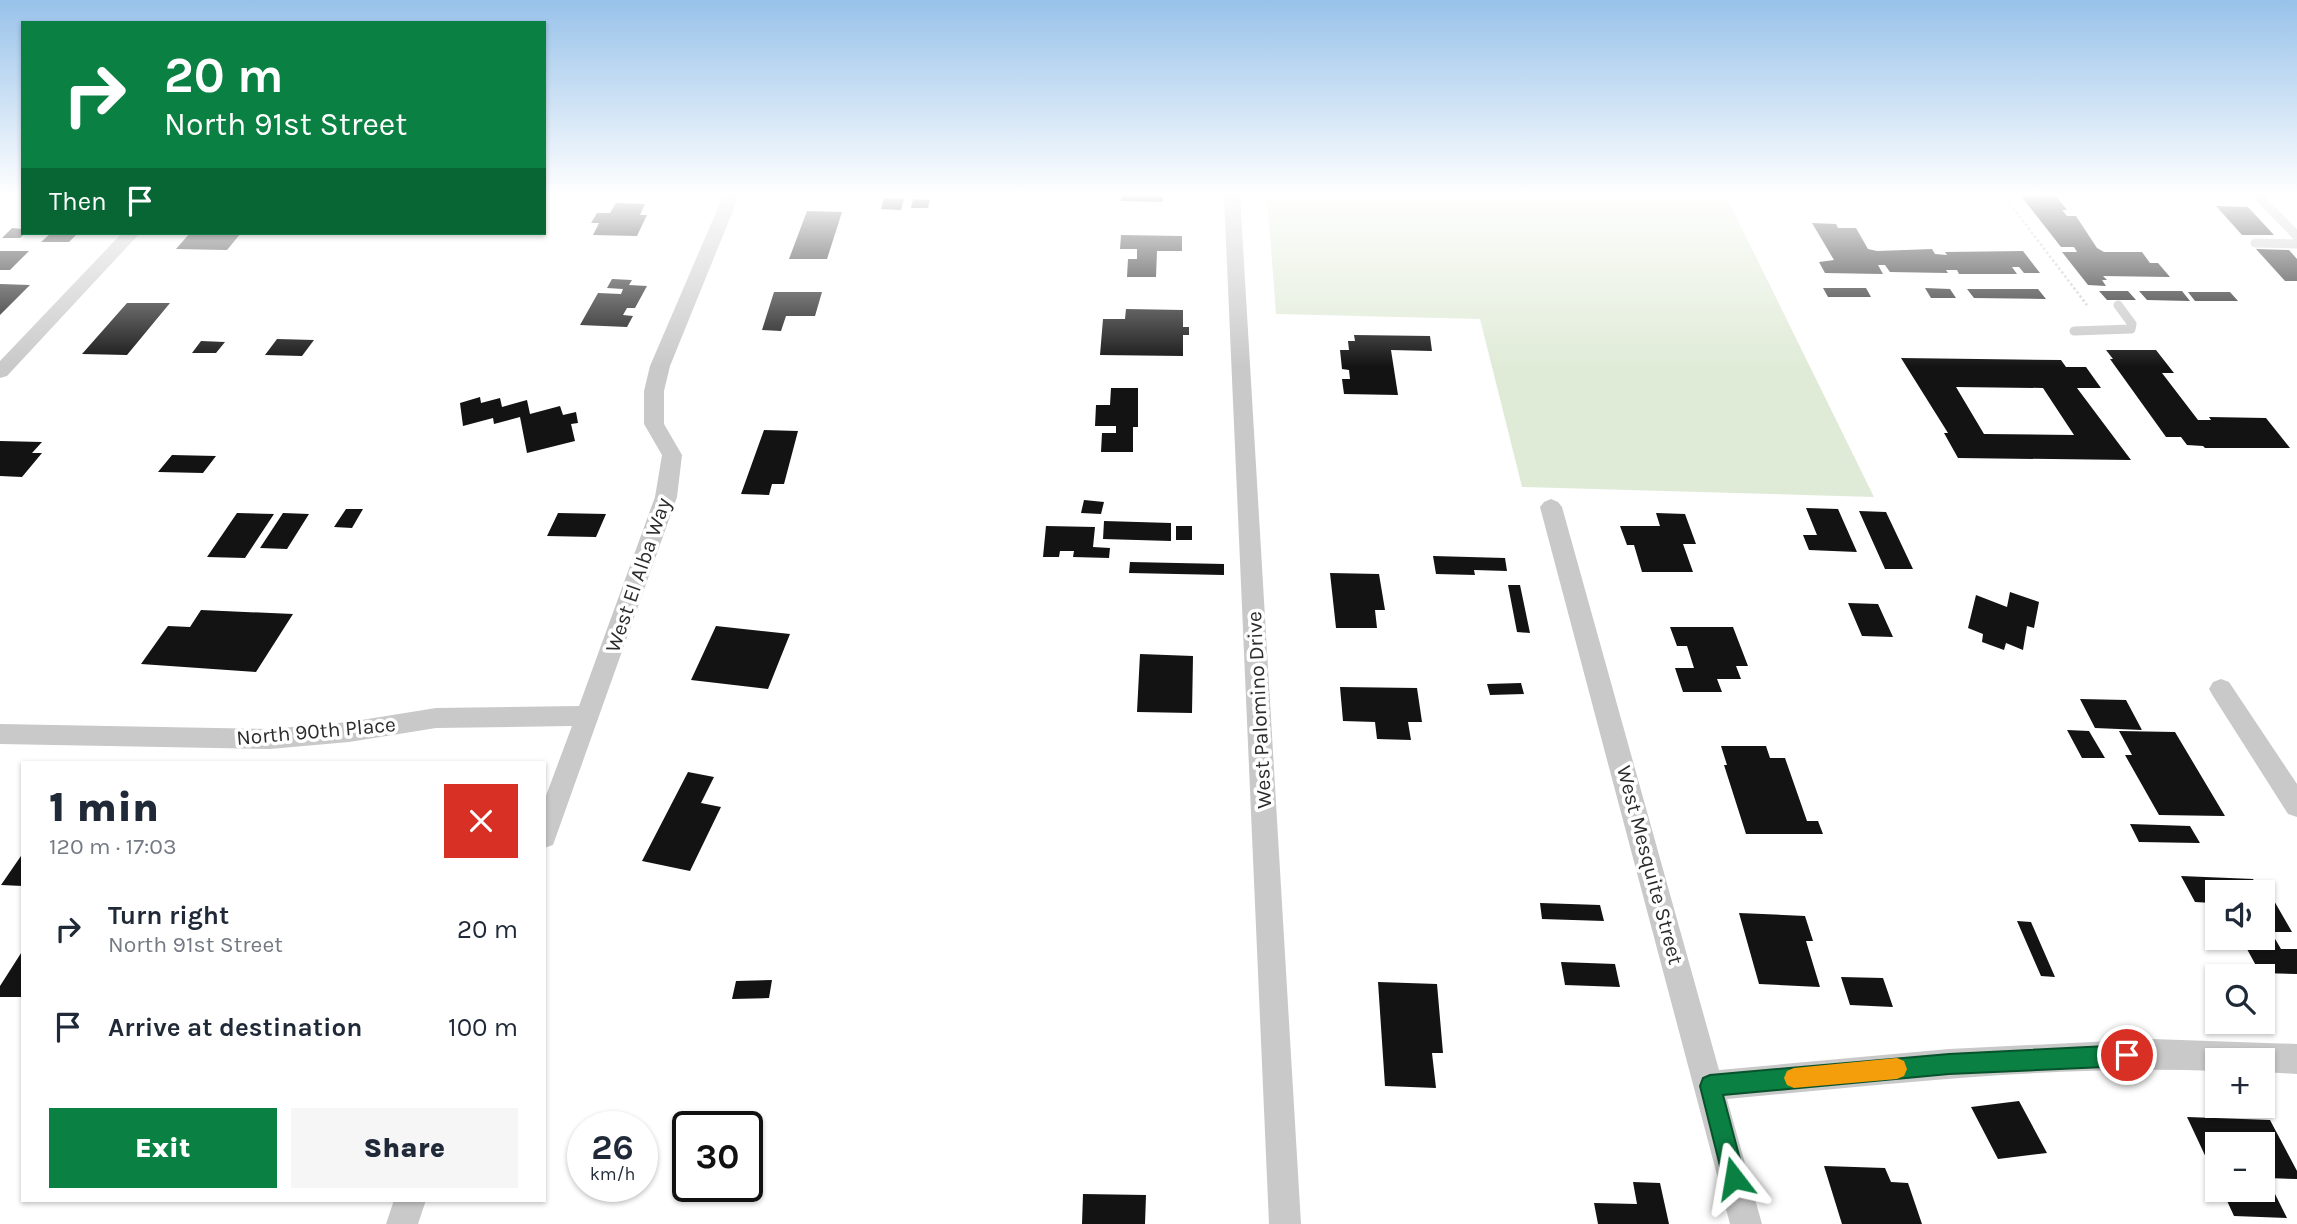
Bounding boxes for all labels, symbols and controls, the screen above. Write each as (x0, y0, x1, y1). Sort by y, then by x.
text: 20 m (164, 47, 284, 104)
icon: right (49, 49, 140, 140)
text: North 91st Street (164, 106, 407, 143)
icon: arrive (121, 182, 159, 220)
text: Then (49, 186, 107, 217)
street label: West El Alba Way (600, 494, 676, 655)
street label: West Palomino Drive (1242, 611, 1276, 809)
street label: North 90th Place (235, 712, 397, 750)
street label: West Mesquite Street (1612, 763, 1688, 967)
text: 1 min (49, 782, 159, 832)
button: close (444, 784, 518, 858)
text: 120 m · 17:03 (49, 833, 177, 860)
map controls (2205, 880, 2275, 1202)
button: sound (2205, 880, 2275, 950)
text: Turn right (108, 900, 229, 931)
icon: right (49, 910, 87, 948)
text: 20 m (457, 914, 518, 945)
text: North 91st Street (108, 931, 283, 958)
button: search (2205, 964, 2275, 1034)
icon: arrive (49, 1008, 87, 1046)
text: Arrive at destination (108, 1012, 362, 1043)
text: 100 m (448, 1012, 518, 1043)
pin (2097, 1025, 2157, 1085)
icon: arrive (2108, 1036, 2146, 1074)
button: + (2205, 1048, 2275, 1118)
button: Exit (49, 1108, 277, 1188)
button: Share (291, 1108, 518, 1188)
speed limit sign: 30 (672, 1111, 763, 1202)
text: 26 (591, 1127, 634, 1168)
button: − (2205, 1132, 2275, 1202)
position arrow (1697, 1141, 1771, 1215)
text: km/h (590, 1163, 635, 1185)

